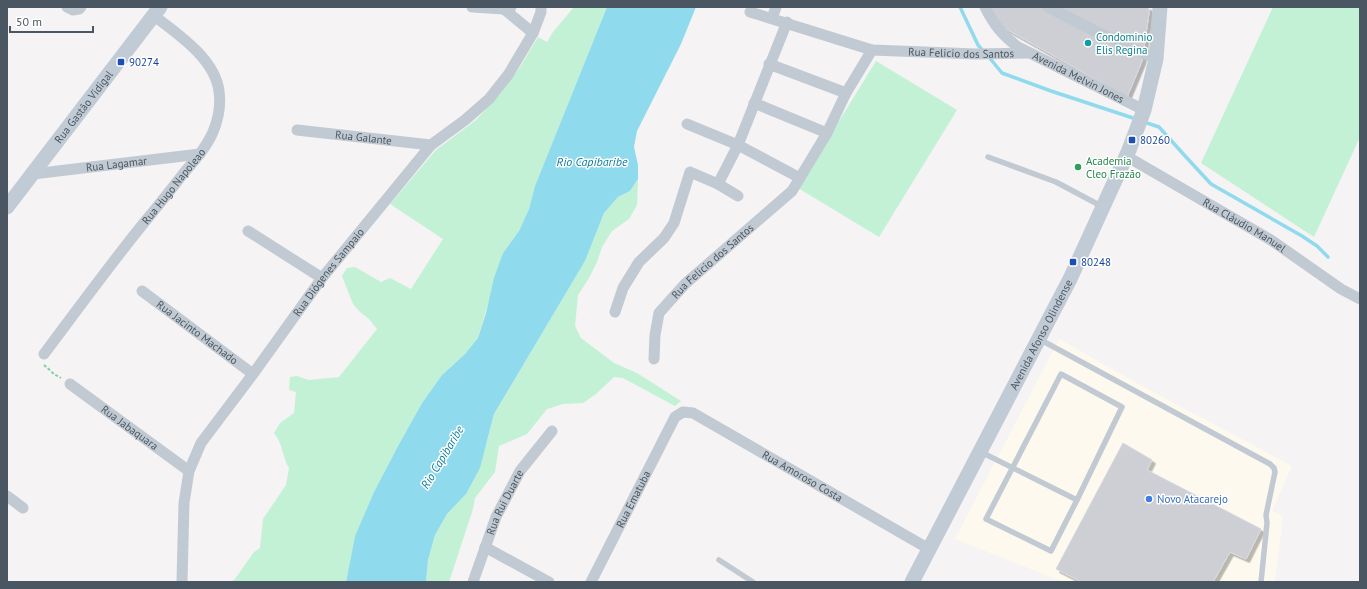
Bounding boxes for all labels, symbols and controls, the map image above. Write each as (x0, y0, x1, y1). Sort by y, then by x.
scale bar (10, 8, 93, 34)
text: 50 m (16, 14, 42, 29)
place label: Condominio Elis Regina (1096, 30, 1152, 57)
marker: Condominio Elis Regina (1083, 38, 1093, 48)
street label: Rua Felicio dos Santos (908, 44, 1015, 61)
street label: Avenida Melvin Jones (1030, 49, 1127, 106)
place label: 90274 (129, 55, 159, 69)
marker: 90274 (116, 57, 126, 67)
street label: Rua Gastão Vidigal (51, 67, 116, 146)
street label: Rua Galante (335, 127, 393, 148)
place label: 80260 (1140, 133, 1170, 147)
marker: 80260 (1127, 135, 1137, 145)
street label: Rua Hugo Napoleao (139, 145, 209, 227)
street label: Rua Lagamar (85, 153, 148, 175)
water label: Rio Capibaribe (557, 154, 628, 169)
place label: Academia Cleo Frazão (1086, 154, 1141, 181)
marker: Academia Cleo Frazão (1073, 162, 1083, 172)
street label: Rua Cláudio Manuel (1200, 195, 1289, 256)
street label: Rua Felicio dos Santos (668, 220, 757, 302)
street label: Rua Diógenes Sampaio (290, 225, 367, 319)
place label: 80248 (1081, 255, 1111, 269)
marker: 80248 (1068, 257, 1078, 267)
street label: Avenida Afonso Olindense (1006, 277, 1076, 392)
street label: Rua Jacinto Machado (154, 297, 241, 367)
street label: Rua Jabaquara (98, 402, 161, 453)
water label: Rio Capibaribe (417, 422, 467, 491)
street label: Rua Amoroso Costa (760, 447, 845, 505)
street label: Rua Rui Duarte (483, 467, 527, 537)
street label: Rua Ematuba (613, 468, 654, 530)
place label: Novo Atacarejo (1157, 492, 1228, 506)
marker: Novo Atacarejo (1144, 494, 1154, 504)

